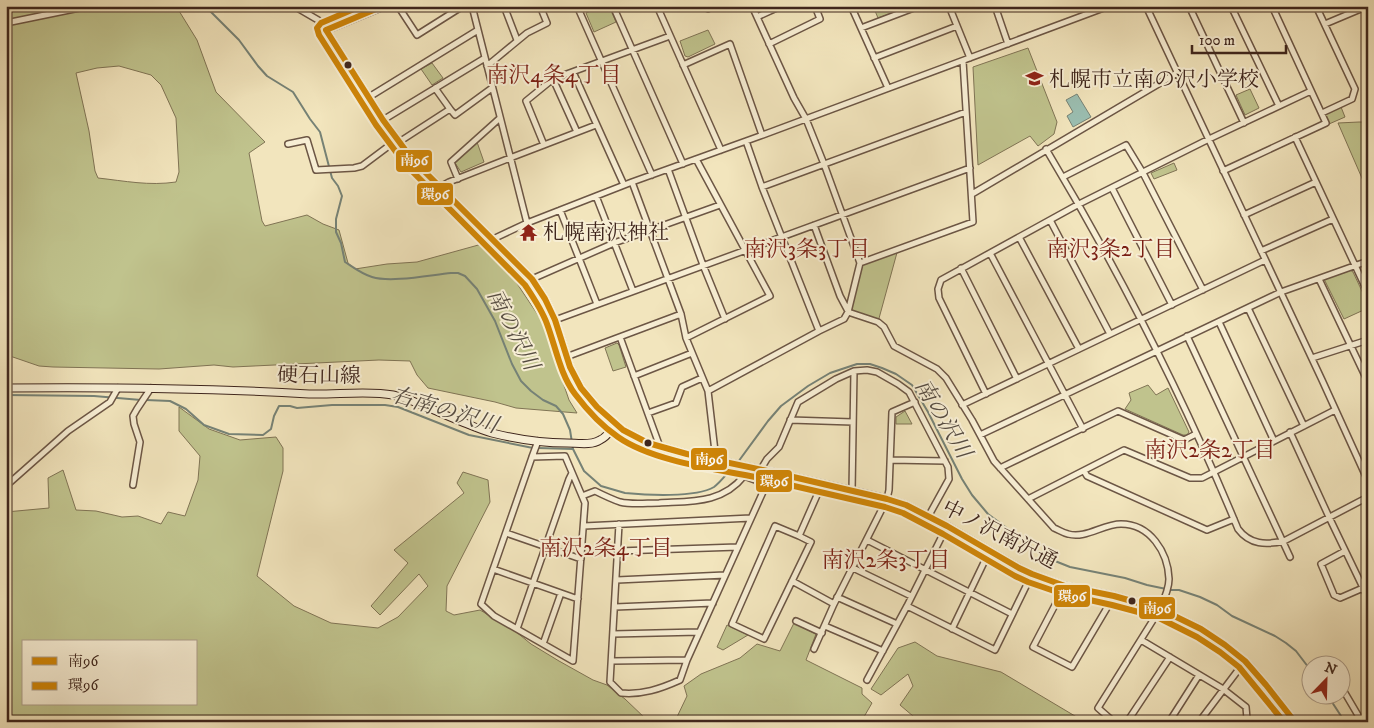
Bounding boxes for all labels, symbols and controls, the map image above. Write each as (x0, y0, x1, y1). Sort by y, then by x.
scale bar (1192, 22, 1285, 54)
text: 100 m (1199, 31, 1235, 50)
unlabelled marker (343, 60, 353, 70)
district label: 南沢4条4丁目 (486, 62, 622, 89)
place label: 札幌市立南の沢小学校 (1049, 67, 1259, 93)
school or university icon: 札幌市立南の沢小学校 (1025, 69, 1045, 89)
line badge: 南96 (395, 149, 433, 173)
text: 南96 (400, 152, 429, 170)
line badge: 環96 (416, 182, 454, 206)
text: 環96 (421, 186, 450, 204)
place label: 札幌南沢神社 (543, 220, 669, 246)
temple icon: 札幌南沢神社 (519, 222, 539, 242)
district label: 南沢3条3丁目 (744, 236, 870, 263)
district label: 南沢3条2丁目 (1046, 236, 1176, 263)
water label: 南の沢川 (481, 284, 546, 377)
street label: 硬石山線 (277, 362, 361, 390)
water label: 南の沢川 (908, 374, 978, 465)
water label: 右南の沢川 (388, 381, 503, 440)
district label: 南沢2条2丁目 (1144, 437, 1276, 464)
unlabelled marker (643, 438, 653, 448)
line badge: 南96 (690, 447, 728, 471)
text: 南96 (695, 451, 724, 469)
line badge: 環96 (755, 469, 793, 493)
text: 環96 (760, 473, 789, 491)
street label: 中ノ沢南沢通 (938, 495, 1062, 575)
district label: 南沢2条4丁目 (539, 535, 673, 562)
district label: 南沢2条3丁目 (821, 547, 951, 574)
line badge: 環96 (1053, 584, 1091, 608)
text: 環96 (1058, 588, 1087, 606)
unlabelled marker (1127, 596, 1137, 606)
line badge: 南96 (1138, 596, 1176, 620)
text: 南96 (1143, 600, 1172, 618)
legend (22, 640, 198, 706)
text: 南96 (68, 652, 99, 671)
north arrow (1302, 656, 1352, 706)
text: N (1322, 658, 1340, 680)
text: 環96 (68, 676, 99, 695)

